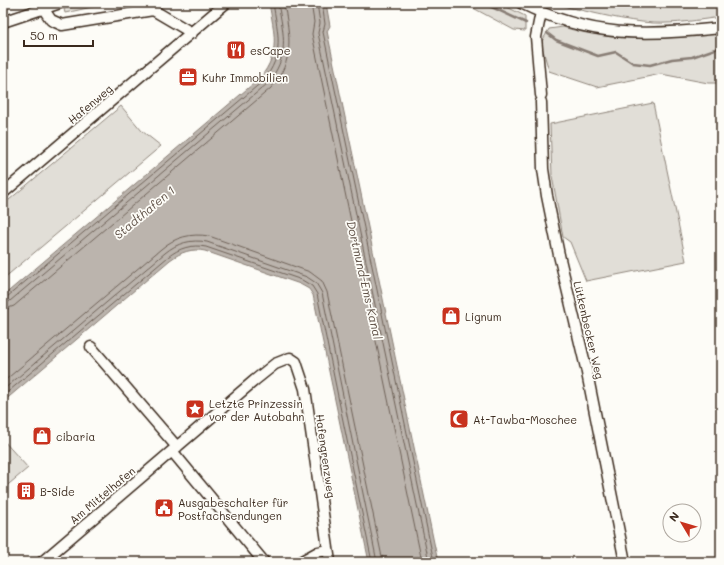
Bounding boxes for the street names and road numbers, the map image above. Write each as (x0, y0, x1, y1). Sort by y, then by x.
street label: Hafenweg (65, 81, 115, 127)
street label: Lütkenbecker Weg (570, 279, 608, 381)
street label: Hafengrenzweg (313, 413, 339, 499)
street label: Am Mittelhafen (66, 463, 138, 527)

